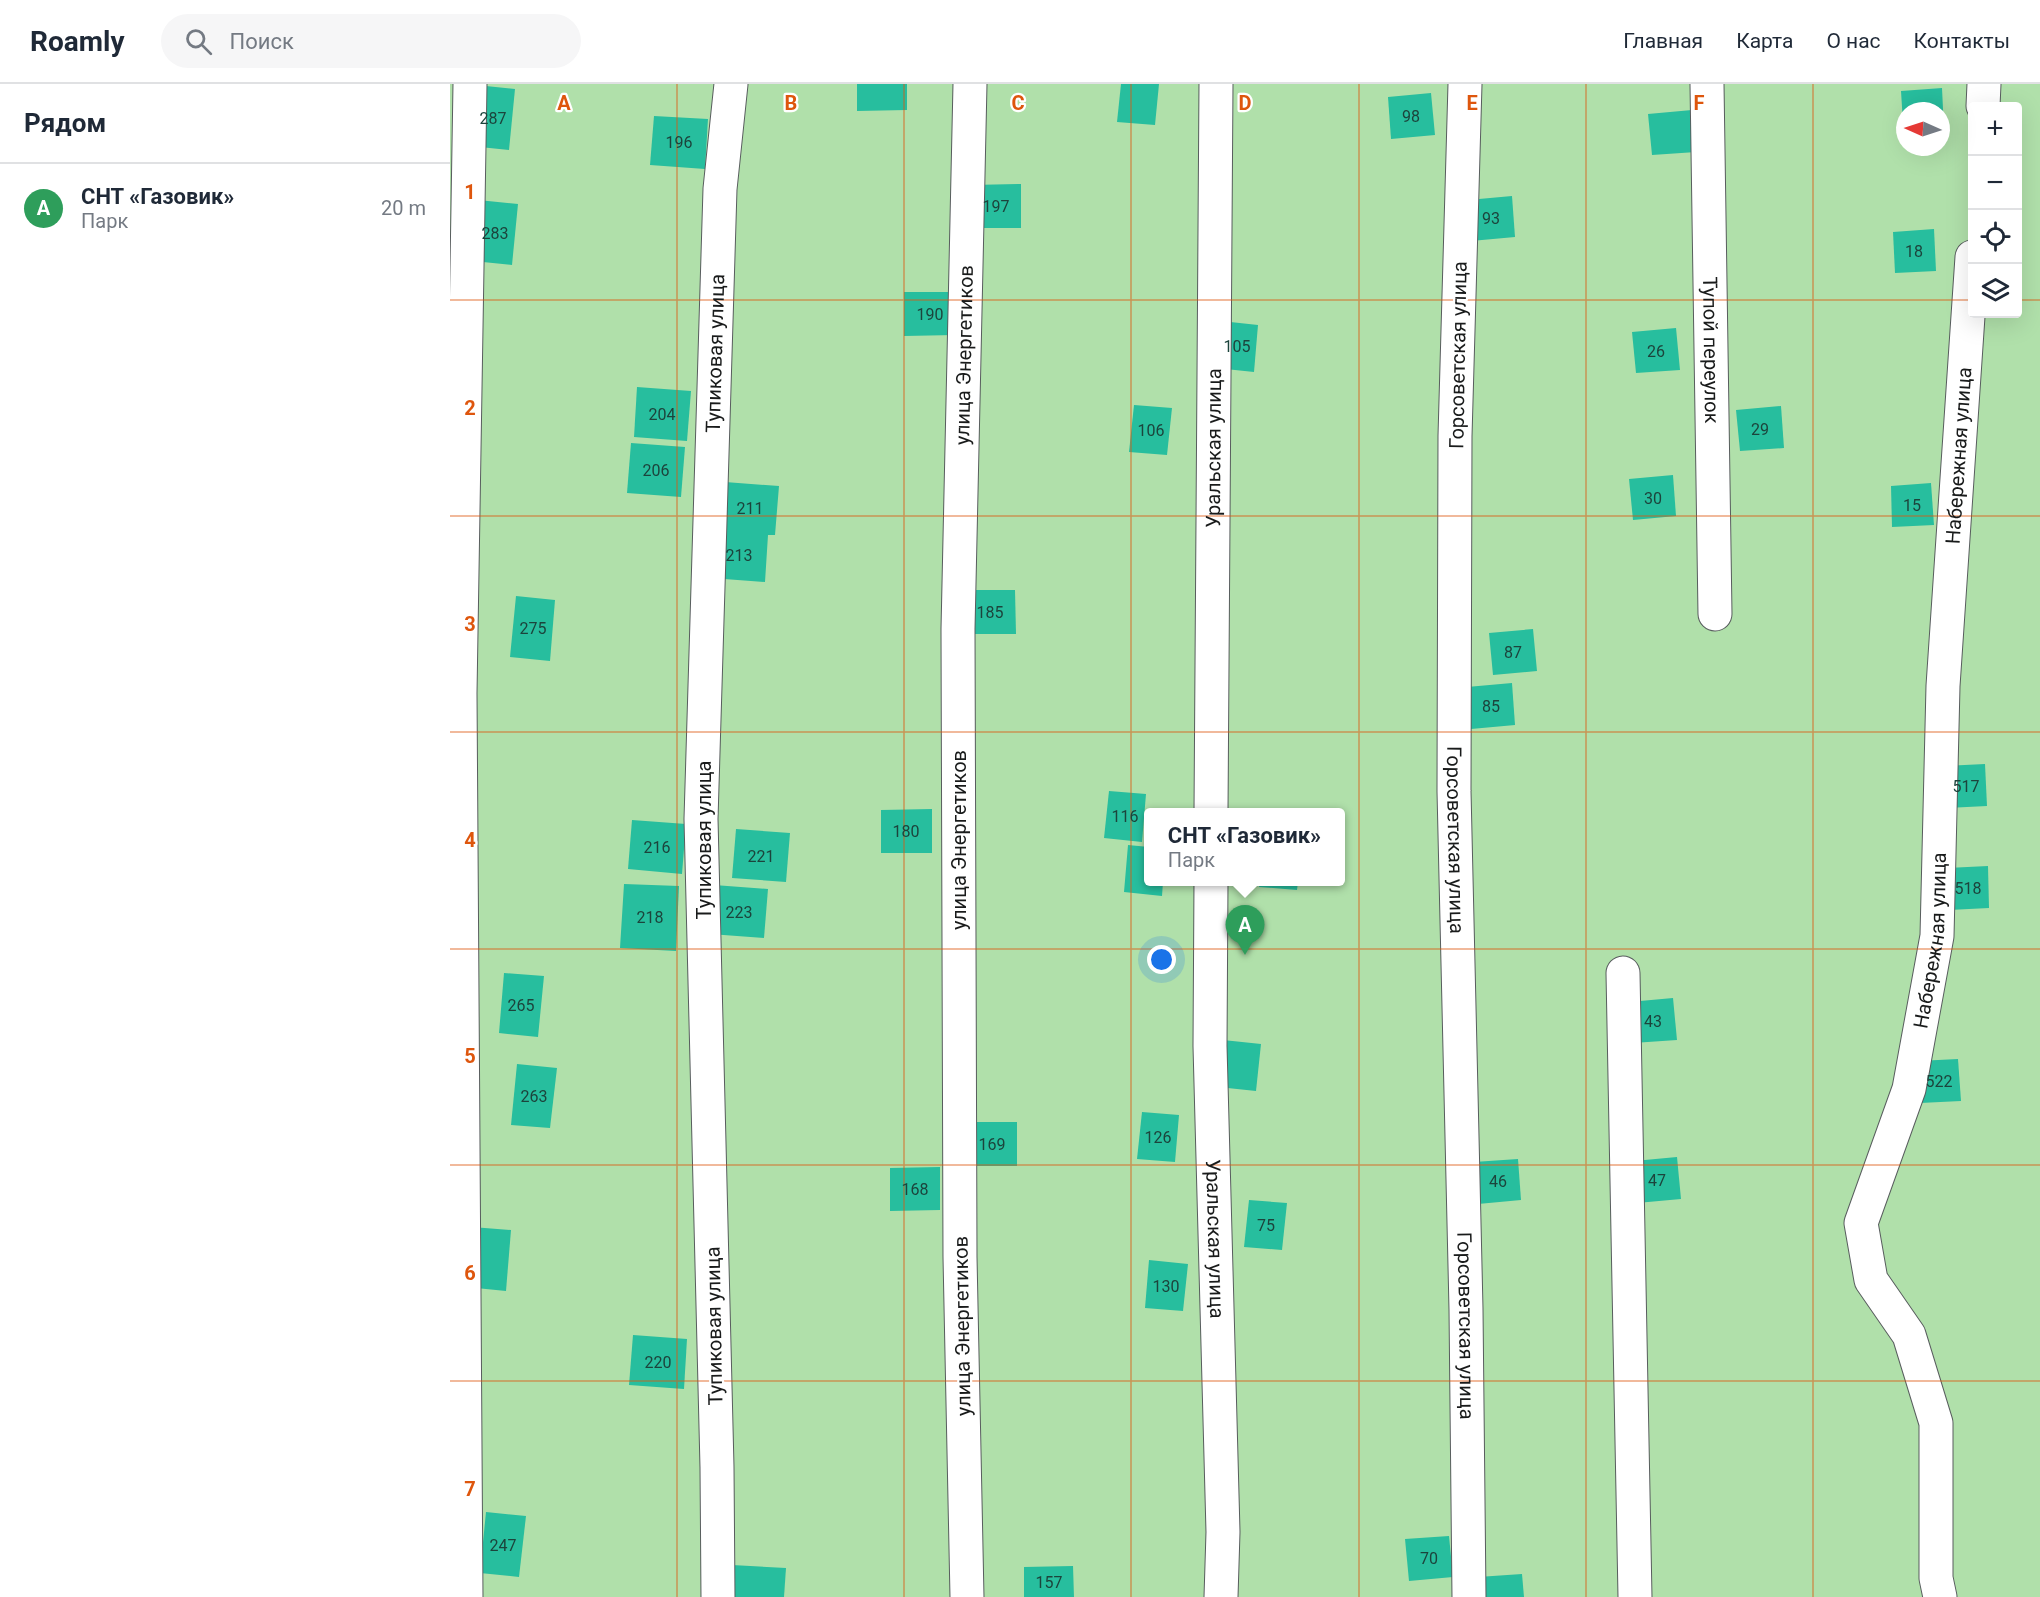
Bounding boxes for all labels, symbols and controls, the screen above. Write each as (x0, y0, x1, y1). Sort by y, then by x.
search box (161, 14, 581, 68)
text: Roamly (30, 25, 125, 58)
icon: search (182, 25, 215, 58)
text: Поиск (230, 29, 294, 54)
text: Главная (1623, 29, 1703, 53)
text: Карта (1736, 29, 1793, 53)
text: О нас (1826, 29, 1881, 53)
text: Контакты (1914, 29, 2010, 53)
text: A (557, 91, 571, 115)
text: B (785, 91, 797, 115)
text: C (1011, 91, 1025, 115)
text: D (1239, 91, 1252, 115)
text: E (1466, 91, 1478, 115)
text: F (1694, 91, 1705, 115)
north arrow (1896, 102, 1950, 156)
map controls (1968, 102, 2022, 318)
button: + (1968, 102, 2022, 156)
house number: 98 (1402, 107, 1420, 126)
text: Рядом (24, 108, 106, 138)
house number: 287 (480, 109, 506, 128)
house number: 196 (666, 133, 692, 152)
button: − (1968, 156, 2022, 210)
text: 1 (464, 180, 476, 204)
text: СНТ «Газовик» (81, 184, 234, 209)
text: A (37, 196, 50, 220)
text: 20 m (381, 196, 426, 220)
house number: 197 (983, 197, 1009, 216)
text: Парк (81, 209, 128, 233)
house number: 93 (1482, 209, 1500, 228)
button: locate (1968, 210, 2022, 264)
house number: 283 (482, 224, 508, 243)
house number: 18 (1905, 242, 1923, 261)
street label: Горсоветская улица (1444, 261, 1472, 449)
button: layers (1968, 264, 2022, 318)
street label: улица Энергетиков (950, 265, 978, 445)
street label: Тупиковая улица (701, 274, 729, 433)
street label: Тупой переулок (1698, 276, 1724, 424)
house number: 190 (917, 305, 943, 324)
house number: 105 (1224, 337, 1250, 356)
house number: 26 (1647, 342, 1665, 361)
street label: Набережная улица (1941, 366, 1977, 545)
street label: Уральская улица (1201, 368, 1226, 528)
text: 2 (464, 396, 476, 420)
house number: 204 (649, 405, 675, 424)
house number: 29 (1751, 420, 1769, 439)
house number: 106 (1138, 421, 1164, 440)
house number: 206 (643, 461, 669, 480)
house number: 30 (1644, 489, 1662, 508)
house number: 15 (1903, 496, 1921, 515)
house number: 211 (737, 499, 763, 518)
house number: 213 (726, 546, 752, 565)
house number: 185 (977, 603, 1003, 622)
text: 3 (464, 612, 476, 636)
house number: 275 (520, 619, 546, 638)
house number: 87 (1504, 643, 1522, 662)
house number: 85 (1482, 697, 1500, 716)
street label: Горсоветская улица (1442, 746, 1469, 934)
street label: улица Энергетиков (947, 750, 971, 930)
street label: Тупиковая улица (692, 761, 716, 919)
house number: 517 (1953, 777, 1979, 796)
house number: 116 (1112, 807, 1138, 826)
popup (1144, 808, 1345, 886)
house number: 180 (893, 822, 919, 841)
text: СНТ «Газовик» (1168, 823, 1321, 848)
text: 4 (464, 828, 476, 852)
house number: 216 (644, 838, 670, 857)
house number: 221 (748, 847, 774, 866)
text: Парк (1168, 848, 1215, 872)
street label: Набережная улица (1908, 852, 1951, 1030)
house number: 518 (1955, 879, 1981, 898)
house number: 223 (726, 903, 752, 922)
pin: A (1226, 906, 1264, 955)
house number: 218 (637, 908, 663, 927)
your location (1147, 945, 1176, 974)
house number: 265 (508, 996, 534, 1015)
house number: 43 (1644, 1012, 1662, 1031)
text: 5 (464, 1044, 476, 1068)
house number: 522 (1926, 1072, 1952, 1091)
house number: 263 (521, 1087, 547, 1106)
house number: 126 (1145, 1128, 1171, 1147)
house number: 169 (979, 1135, 1005, 1154)
street label: Уральская улица (1201, 1159, 1229, 1319)
house number: 47 (1648, 1171, 1666, 1190)
house number: 46 (1489, 1172, 1507, 1191)
house number: 168 (902, 1180, 928, 1199)
house number: 75 (1257, 1216, 1275, 1235)
street label: Горсоветская улица (1452, 1232, 1479, 1420)
street label: улица Энергетиков (948, 1236, 976, 1416)
street label: Тупиковая улица (701, 1246, 727, 1406)
text: 6 (464, 1261, 476, 1285)
house number: 130 (1153, 1277, 1179, 1296)
house number: 220 (645, 1353, 671, 1372)
text: 7 (464, 1477, 476, 1501)
house number: 247 (490, 1536, 516, 1555)
house number: 70 (1420, 1549, 1438, 1568)
house number: 157 (1036, 1573, 1062, 1592)

